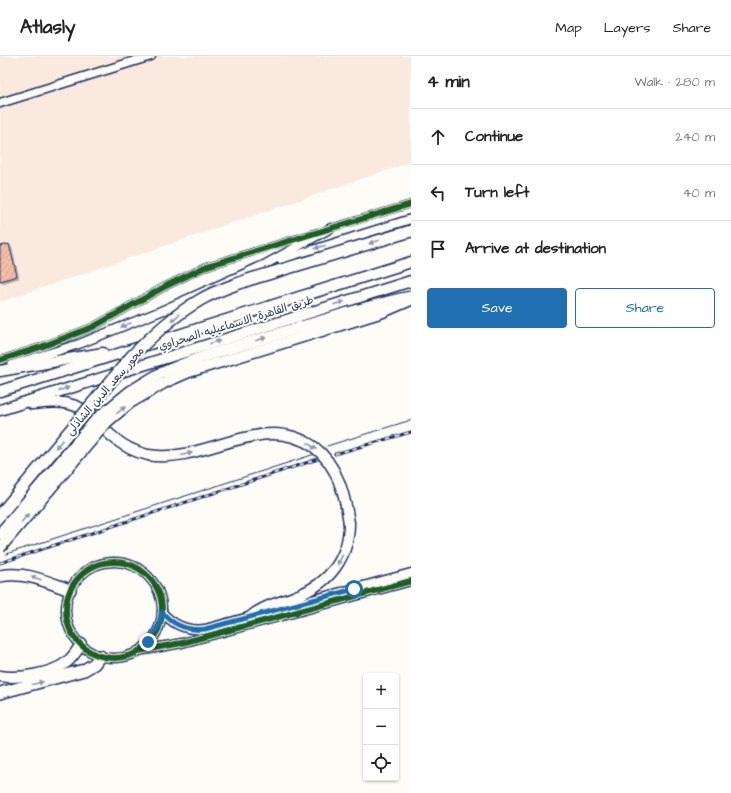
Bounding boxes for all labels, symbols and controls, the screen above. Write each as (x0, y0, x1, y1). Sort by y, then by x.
text: Atlasly (20, 14, 75, 41)
text: Map (555, 18, 582, 38)
text: Layers (604, 18, 651, 38)
text: Share (673, 18, 711, 38)
text: 4 min (427, 70, 470, 94)
text: Walk · 280 m (634, 73, 715, 91)
icon: ahead (427, 126, 449, 148)
text: Continue (465, 126, 523, 147)
text: 240 m (675, 128, 715, 146)
icon: left (427, 182, 449, 204)
text: Turn left (465, 182, 529, 203)
text: 40 m (683, 184, 715, 202)
icon: arrive (427, 238, 449, 260)
text: Arrive at destination (465, 238, 606, 259)
one-way arrow (367, 239, 379, 245)
one-way arrow (314, 245, 326, 251)
button: Save (427, 288, 567, 328)
button: Share (575, 288, 715, 328)
street label: طريق القاهرة, الاسماعيليه الصحراوي (157, 292, 316, 355)
one-way arrow (333, 300, 345, 306)
one-way arrow (169, 313, 180, 322)
one-way arrow (121, 322, 132, 328)
one-way arrow (256, 336, 268, 342)
one-way arrow (209, 339, 221, 345)
street label: محور سعد الدين الشاذلى (62, 344, 148, 438)
one-way arrow (58, 386, 70, 392)
one-way arrow (115, 406, 126, 415)
one-way arrow (54, 439, 63, 449)
one-way arrow (306, 442, 317, 450)
one-way arrow (181, 451, 193, 457)
one-way arrow (21, 513, 30, 523)
one-way arrow (337, 554, 344, 566)
one-way arrow (29, 575, 41, 581)
route start (345, 580, 363, 598)
route end (139, 633, 157, 651)
map controls (363, 673, 399, 781)
button: + (363, 673, 399, 709)
one-way arrow (31, 679, 44, 685)
button: − (363, 709, 399, 745)
button: locate (363, 745, 399, 781)

